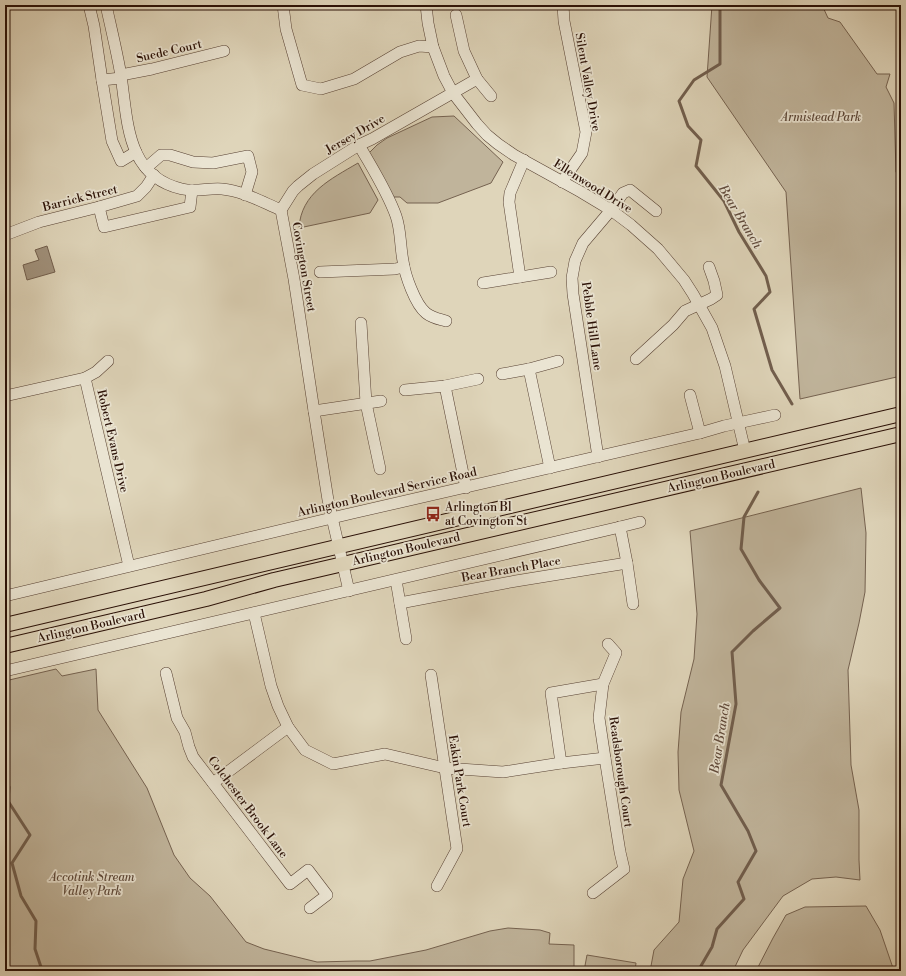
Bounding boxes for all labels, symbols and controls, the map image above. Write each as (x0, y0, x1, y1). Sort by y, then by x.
street label: Silent Valley Drive (571, 32, 604, 133)
street label: Suede Court (135, 37, 204, 66)
park label: Armistead Park (779, 110, 861, 125)
street label: Jersey Drive (322, 111, 388, 158)
street label: Ellenwood Drive (551, 156, 635, 217)
water label: Bear Branch (714, 181, 766, 252)
street label: Barrick Street (40, 182, 120, 215)
street label: Covington Street (288, 221, 319, 314)
street label: Pebble Hill Lane (578, 281, 605, 371)
street label: Robert Evans Drive (93, 388, 132, 494)
street label: Arlington Boulevard (665, 457, 777, 496)
street label: Arlington Boulevard Service Road (295, 464, 478, 521)
place label: Arlington Bl at Covington St (444, 500, 528, 529)
bus stop icon: Arlington Bl at Covington St (424, 505, 442, 523)
street label: Arlington Boulevard (350, 530, 462, 569)
street label: Bear Branch Place (459, 553, 562, 586)
street label: Arlington Boulevard (35, 607, 147, 646)
water label: Bear Branch (706, 701, 734, 776)
street label: Readsborough Court (605, 716, 636, 829)
street label: Eakin Park Court (445, 734, 474, 829)
street label: Colchester Brook Lane (204, 753, 291, 861)
park label: Accotink Stream Valley Park (47, 870, 135, 899)

